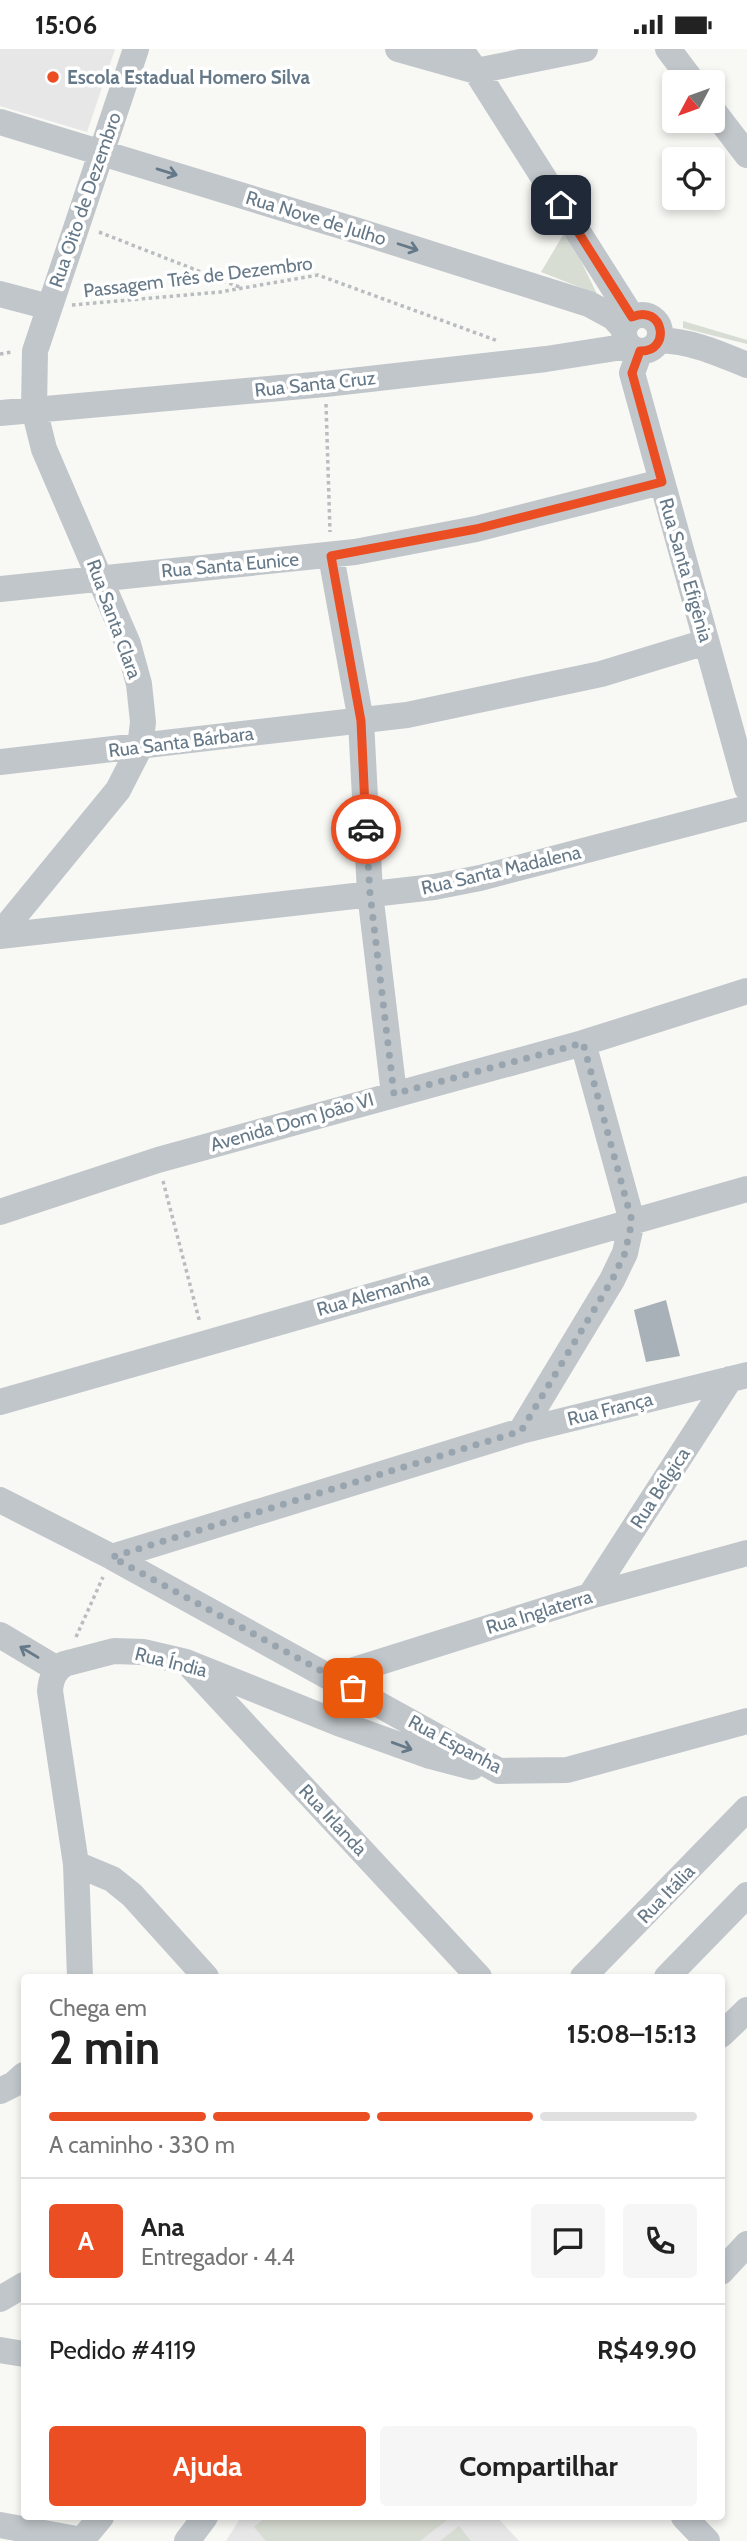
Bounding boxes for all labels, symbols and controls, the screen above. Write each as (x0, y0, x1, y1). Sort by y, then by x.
text: 15:06 (35, 9, 97, 41)
place label: Escola Estadual Homero Silva (67, 66, 310, 89)
marker: Escola Estadual Homero Silva (45, 69, 61, 85)
north arrow (662, 70, 724, 133)
map controls (662, 70, 725, 210)
street label: Rua Oito de Dezembro (44, 109, 126, 291)
button: locate (662, 147, 725, 210)
one-way arrow (155, 167, 177, 180)
pin (531, 175, 591, 235)
street label: Rua Nove de Julho (243, 186, 389, 250)
icon: home (542, 186, 580, 224)
one-way arrow (396, 241, 418, 254)
street label: Passagem Três de Dezembro (82, 252, 314, 302)
street label: Rua Santa Cruz (253, 366, 377, 402)
street label: Rua Santa Efigênia (654, 495, 718, 645)
street label: Rua Santa Eunice (160, 548, 300, 582)
street label: Rua Santa Clara (82, 556, 146, 682)
street label: Rua Santa Bárbara (107, 722, 255, 762)
courier (331, 794, 401, 864)
icon: car (347, 810, 385, 848)
street label: Rua Santa Madalena (419, 840, 583, 900)
street label: Avenida Dom João VI (208, 1088, 376, 1156)
street label: Rua Alemanha (314, 1267, 432, 1321)
street label: Rua França (565, 1387, 655, 1431)
street label: Rua Bélgica (625, 1443, 695, 1533)
street label: Rua Inglaterra (483, 1585, 595, 1639)
street label: Rua Índia (133, 1641, 210, 1682)
one-way arrow (19, 1645, 39, 1659)
pin (323, 1658, 383, 1718)
icon: bag (334, 1669, 372, 1707)
street label: Rua Espanha (404, 1710, 506, 1778)
one-way arrow (390, 1741, 412, 1753)
street label: Rua Irlanda (294, 1780, 372, 1860)
street label: Rua Itália (633, 1860, 699, 1928)
text: Chega em (49, 1994, 147, 2022)
text: 15:08–15:13 (567, 2018, 697, 2050)
text: 2 min (49, 2020, 160, 2076)
text: A caminho · 330 m (49, 2131, 235, 2159)
button: chat (531, 2204, 605, 2278)
button: phone (623, 2204, 697, 2278)
text: Ana (141, 2211, 185, 2243)
text: A (78, 2225, 94, 2257)
text: Entregador · 4.4 (141, 2243, 295, 2271)
text: Pedido #4119 (49, 2334, 196, 2366)
text: R$49.90 (597, 2334, 697, 2366)
button: Ajuda (49, 2426, 366, 2506)
button: Compartilhar (380, 2426, 697, 2506)

